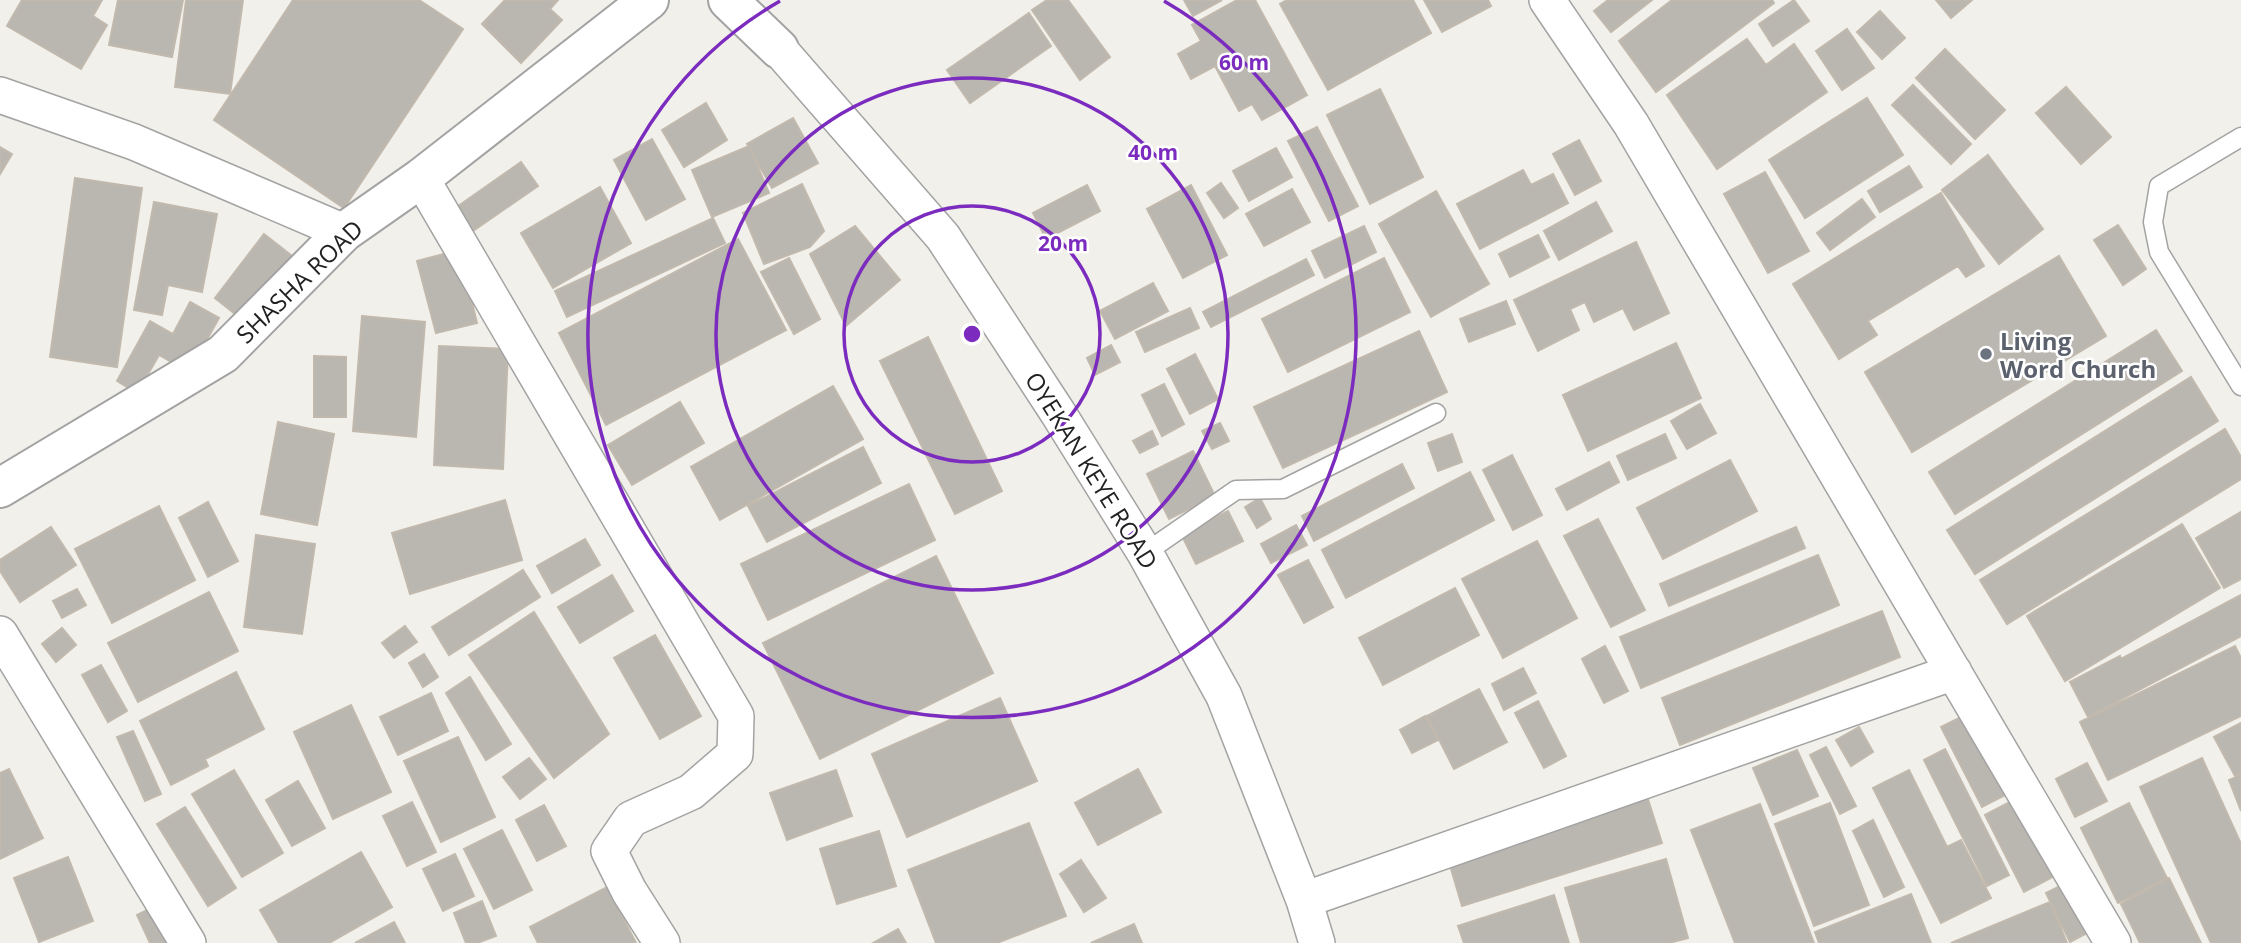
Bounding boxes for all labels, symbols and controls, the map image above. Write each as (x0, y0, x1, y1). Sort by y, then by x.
text: 60 m (1219, 48, 1269, 76)
text: 40 m (1128, 138, 1178, 166)
street label: SHASHA ROAD (228, 212, 370, 350)
text: 20 m (1038, 229, 1088, 257)
centre of rings (960, 322, 984, 346)
place label: Living Word Church (2000, 324, 2156, 385)
marker: Living Word Church (1978, 346, 1994, 362)
street label: OYEKAN KEYE ROAD (1018, 365, 1166, 575)

